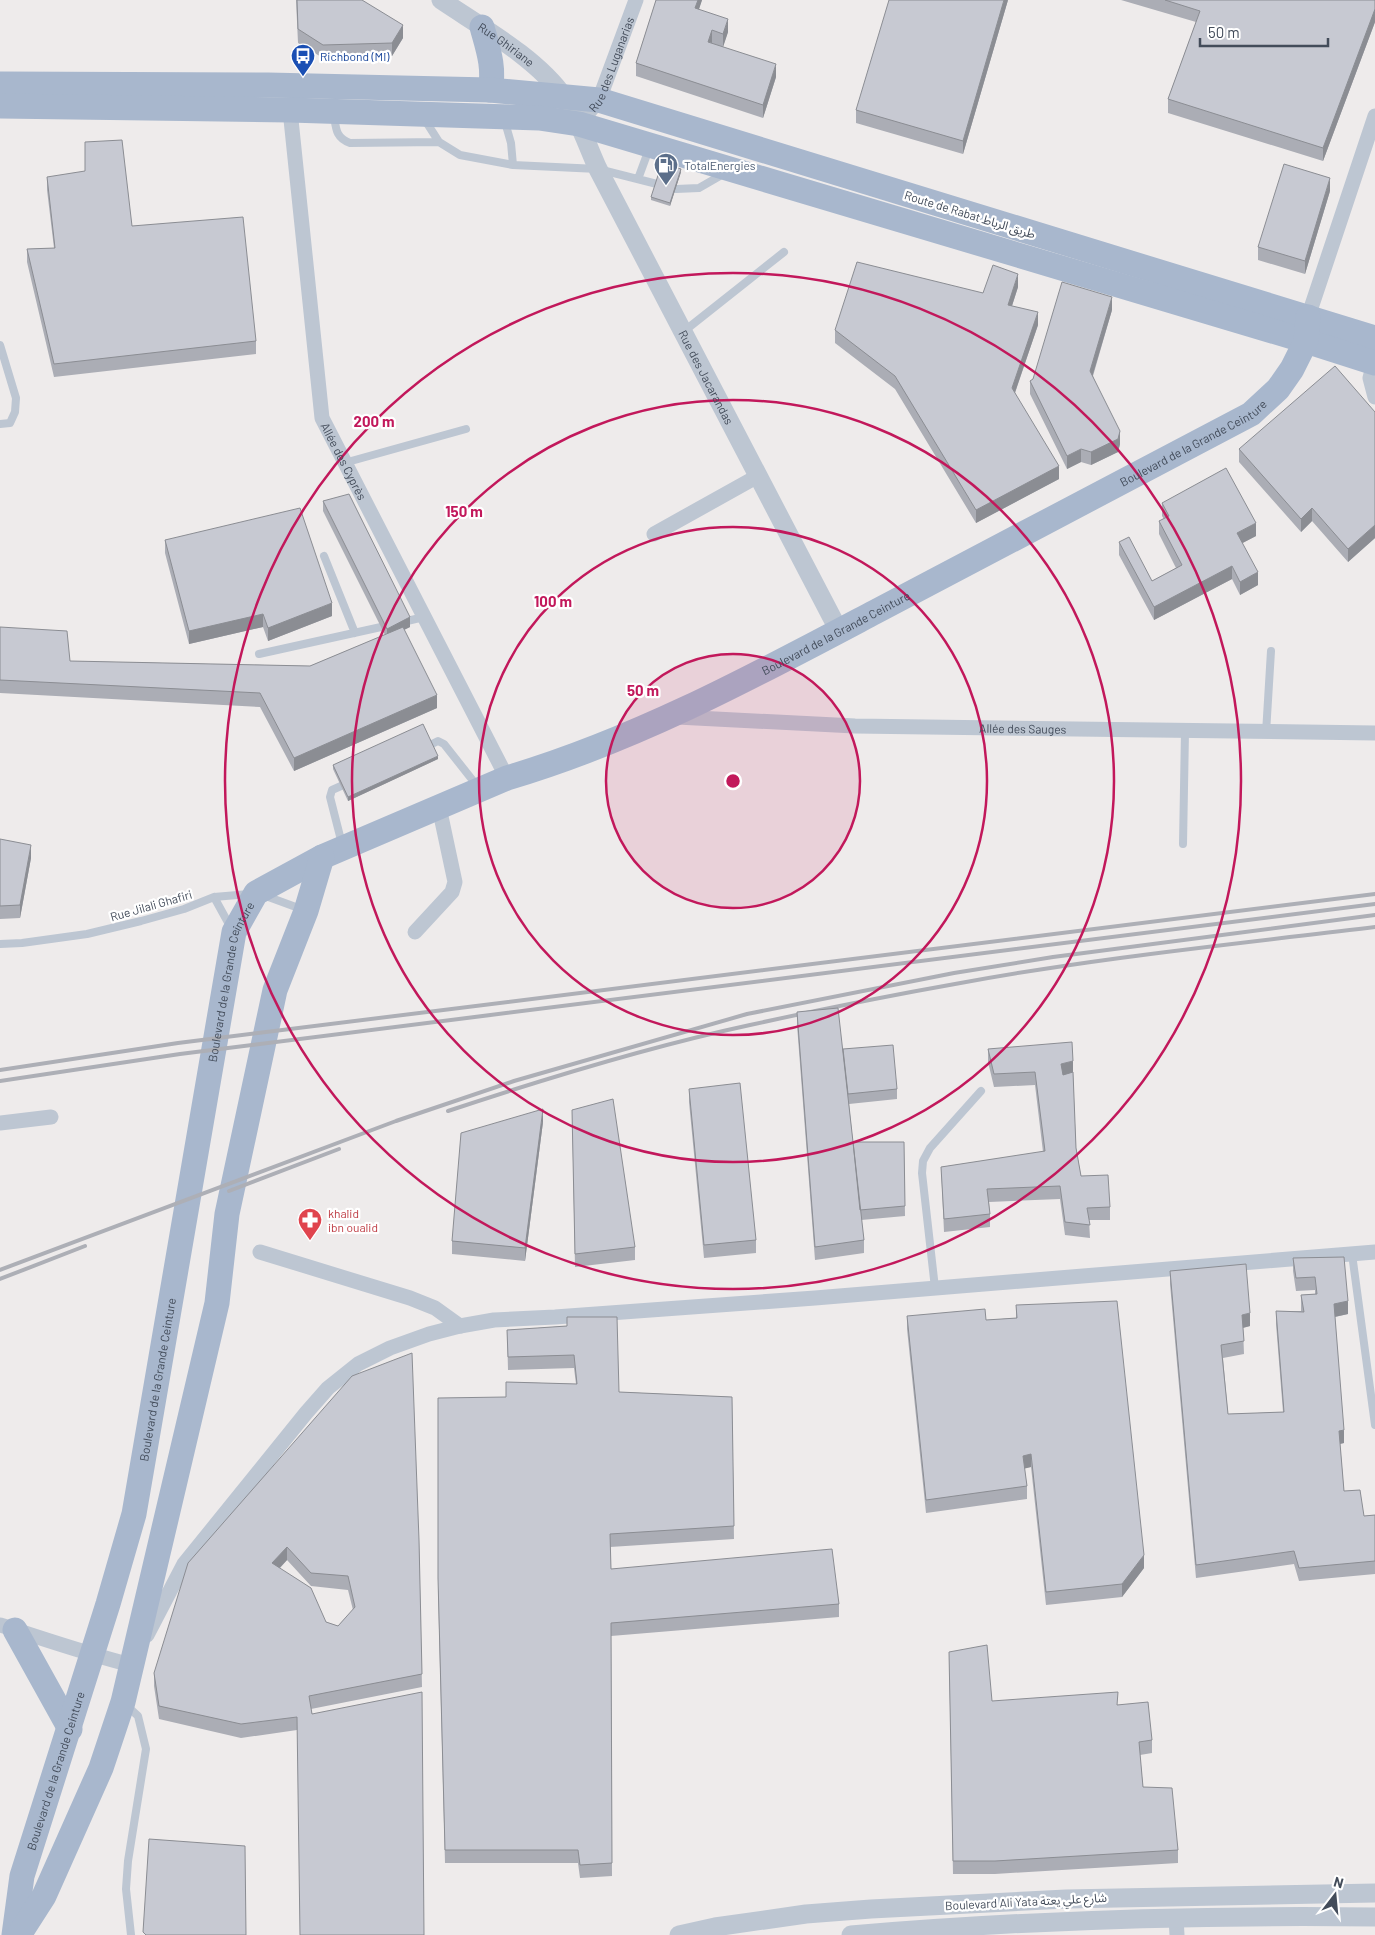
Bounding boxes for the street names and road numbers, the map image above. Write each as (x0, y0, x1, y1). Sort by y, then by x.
street label: Rue des Luganarias (585, 14, 636, 114)
street label: Rue Ghiriane (476, 19, 537, 69)
street label: Route de Rabat طريق الرباط (902, 187, 1037, 243)
street label: Rue des Jacarandas (676, 328, 737, 427)
street label: Boulevard de la Grande Ceinture (1117, 396, 1269, 489)
street label: Allée des Cyprès (318, 420, 370, 502)
street label: Boulevard de la Grande Ceinture (759, 588, 912, 677)
street label: Allée des Sauges (979, 721, 1067, 736)
street label: Rue Jilali Ghafiri (109, 887, 193, 923)
street label: Boulevard de la Grande Ceinture (205, 899, 257, 1063)
street label: Boulevard de la Grande Ceinture (136, 1297, 178, 1462)
street label: Boulevard de la Grande Ceinture (24, 1690, 87, 1852)
street label: Boulevard Ali Yata شارع علي يعتة (945, 1890, 1107, 1916)

